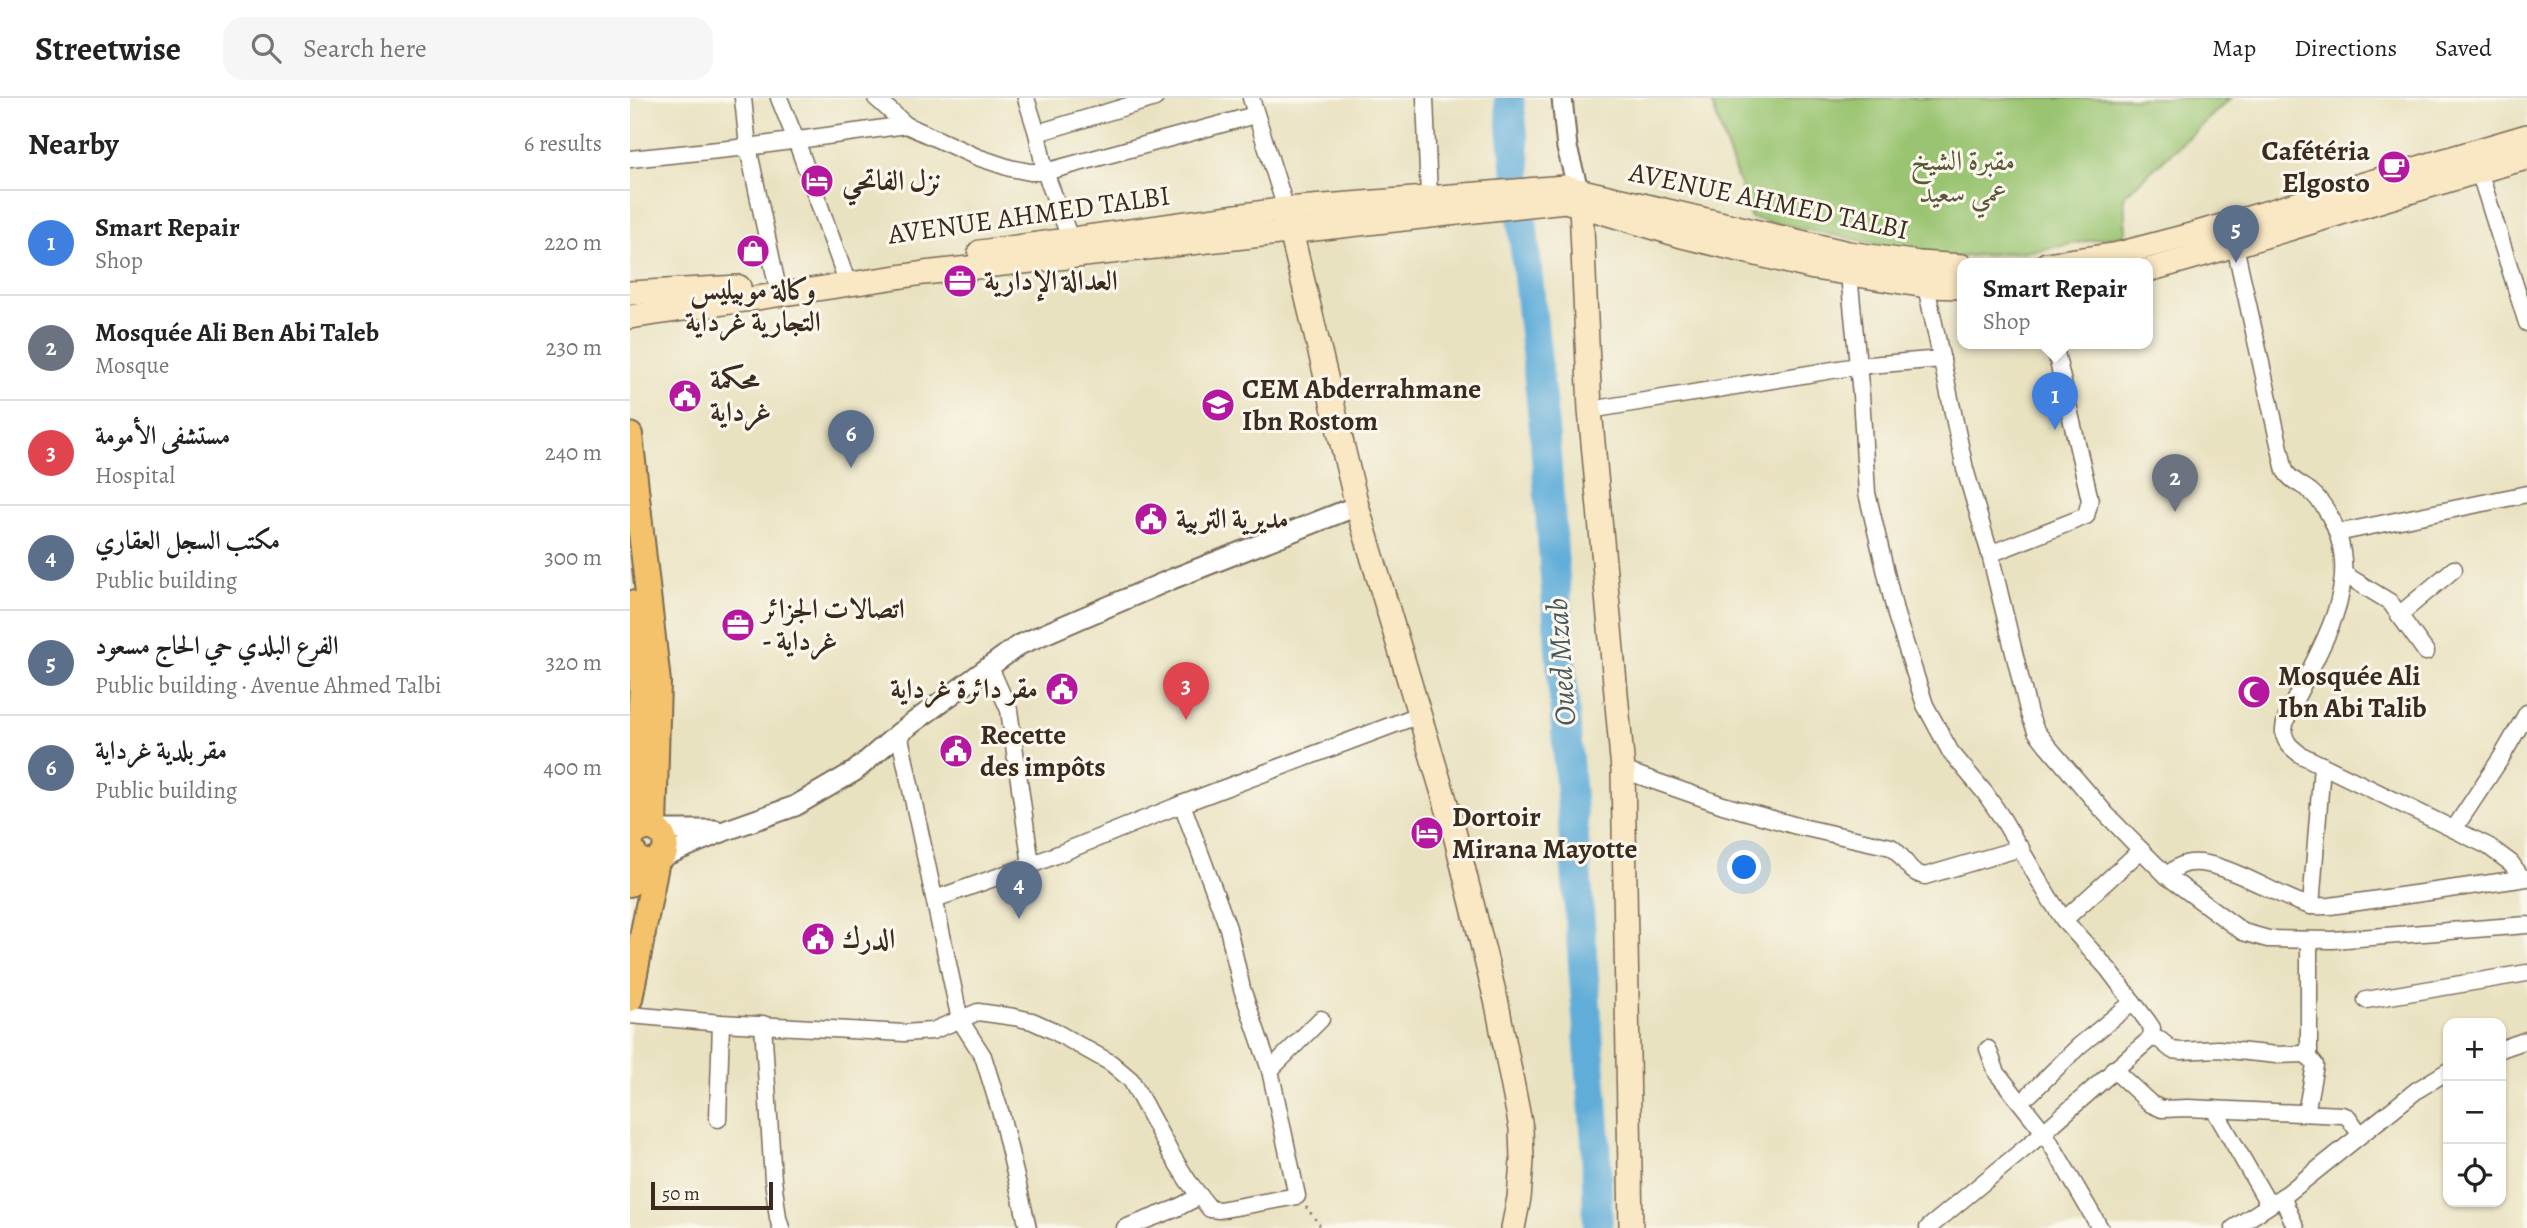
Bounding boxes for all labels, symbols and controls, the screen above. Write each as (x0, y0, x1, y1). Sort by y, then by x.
search box (223, 17, 713, 80)
text: Streetwise (35, 26, 181, 71)
icon: search (247, 29, 285, 67)
text: Search here (303, 31, 427, 66)
text: Map (2212, 32, 2256, 64)
text: Directions (2294, 32, 2397, 64)
text: Saved (2435, 32, 2492, 64)
text: Nearby (28, 124, 119, 164)
text: 6 results (524, 128, 602, 159)
place label: Cafétéria Elgosto (2262, 132, 2370, 202)
park label: مقبرة الشيخ عمي سعيد (1911, 142, 2015, 219)
cafe icon: Cafétéria Elgosto (2375, 148, 2413, 186)
street label: AVENUE AHMED TALBI (1625, 153, 1912, 249)
hotel icon: نزل الفاتحي (798, 162, 836, 200)
place label: نزل الفاتحي (842, 162, 942, 206)
street label: AVENUE AHMED TALBI (885, 176, 1172, 254)
pin: 5 (2213, 205, 2259, 263)
text: Smart Repair (95, 210, 240, 245)
text: 1 (47, 227, 55, 258)
text: 220 m (544, 227, 602, 258)
shop icon: وكالة موبيليس التجارية غرداية (734, 232, 772, 270)
text: Shop (95, 245, 143, 276)
popup (1957, 258, 2153, 349)
office icon: العدالة الإدارية (941, 262, 979, 300)
place label: العدالة الإدارية (984, 262, 1118, 302)
place label: وكالة موبيليس التجارية غرداية (685, 271, 821, 342)
text: Smart Repair (1983, 271, 2127, 306)
text: Shop (1983, 306, 2031, 337)
text: Mosquée Ali Ben Abi Taleb (95, 315, 379, 350)
text: 2 (45, 332, 57, 363)
text: 230 m (546, 332, 602, 363)
text: Mosque (95, 350, 169, 381)
place label: محكمة غرداية (710, 361, 771, 432)
place label: CEM Abderrahmane Ibn Rostom (1242, 370, 1481, 440)
pin: 1 (2032, 372, 2078, 430)
public building icon: محكمة غرداية (666, 377, 704, 415)
school or university icon: CEM Abderrahmane Ibn Rostom (1199, 386, 1237, 424)
pin: 6 (828, 410, 874, 468)
text: مستشفى الأمومة (95, 418, 230, 453)
text: 3 (46, 437, 56, 468)
text: 240 m (545, 437, 602, 468)
pin: 2 (2152, 454, 2198, 512)
text: Hospital (95, 460, 175, 491)
public building icon: مديرية التربية (1132, 500, 1170, 538)
place label: مديرية التربية (1176, 500, 1289, 538)
text: مكتب السجل العقاري (95, 523, 280, 558)
text: 4 (46, 542, 56, 573)
text: 300 m (544, 542, 602, 573)
text: Public building (95, 565, 237, 596)
place label: اتصالات الجزائر - غرداية (759, 590, 905, 661)
water label: Oued Mzab (1537, 597, 1585, 727)
office icon: اتصالات الجزائر - غرداية (719, 606, 757, 644)
text: الفرع البلدي حي الحاج مسعود (95, 628, 339, 663)
text: 5 (46, 647, 56, 678)
text: 320 m (546, 647, 602, 678)
place label: Mosquée Ali Ibn Abi Talib (2278, 657, 2427, 727)
pin: 3 (1163, 662, 1209, 720)
text: Public building · Avenue Ahmed Talbi (95, 670, 442, 701)
place label: مقر دائرة غرداية (890, 670, 1038, 709)
public building icon: مقر دائرة غرداية (1043, 670, 1081, 708)
mosque icon: Mosquée Ali Ibn Abi Talib (2235, 673, 2273, 711)
place label: Recette des impôts (980, 716, 1106, 786)
public building icon: Recette des impôts (937, 732, 975, 770)
text: مقر بلدية غرداية (95, 733, 227, 768)
text: 6 (46, 752, 56, 783)
text: 400 m (543, 752, 602, 783)
text: Public building (95, 775, 237, 806)
place label: Dortoir Mirana Mayotte (1452, 798, 1637, 868)
hotel icon: Dortoir Mirana Mayotte (1408, 814, 1446, 852)
your location (1727, 850, 1761, 884)
pin: 4 (996, 861, 1042, 919)
public building icon: الدرك (799, 920, 837, 958)
place label: الدرك (842, 920, 895, 958)
map controls (2443, 1018, 2506, 1207)
button: + (2443, 1018, 2506, 1081)
button: − (2443, 1081, 2506, 1144)
button: locate (2443, 1144, 2506, 1207)
scale bar (651, 1179, 774, 1211)
text: 50 m (662, 1181, 700, 1207)

